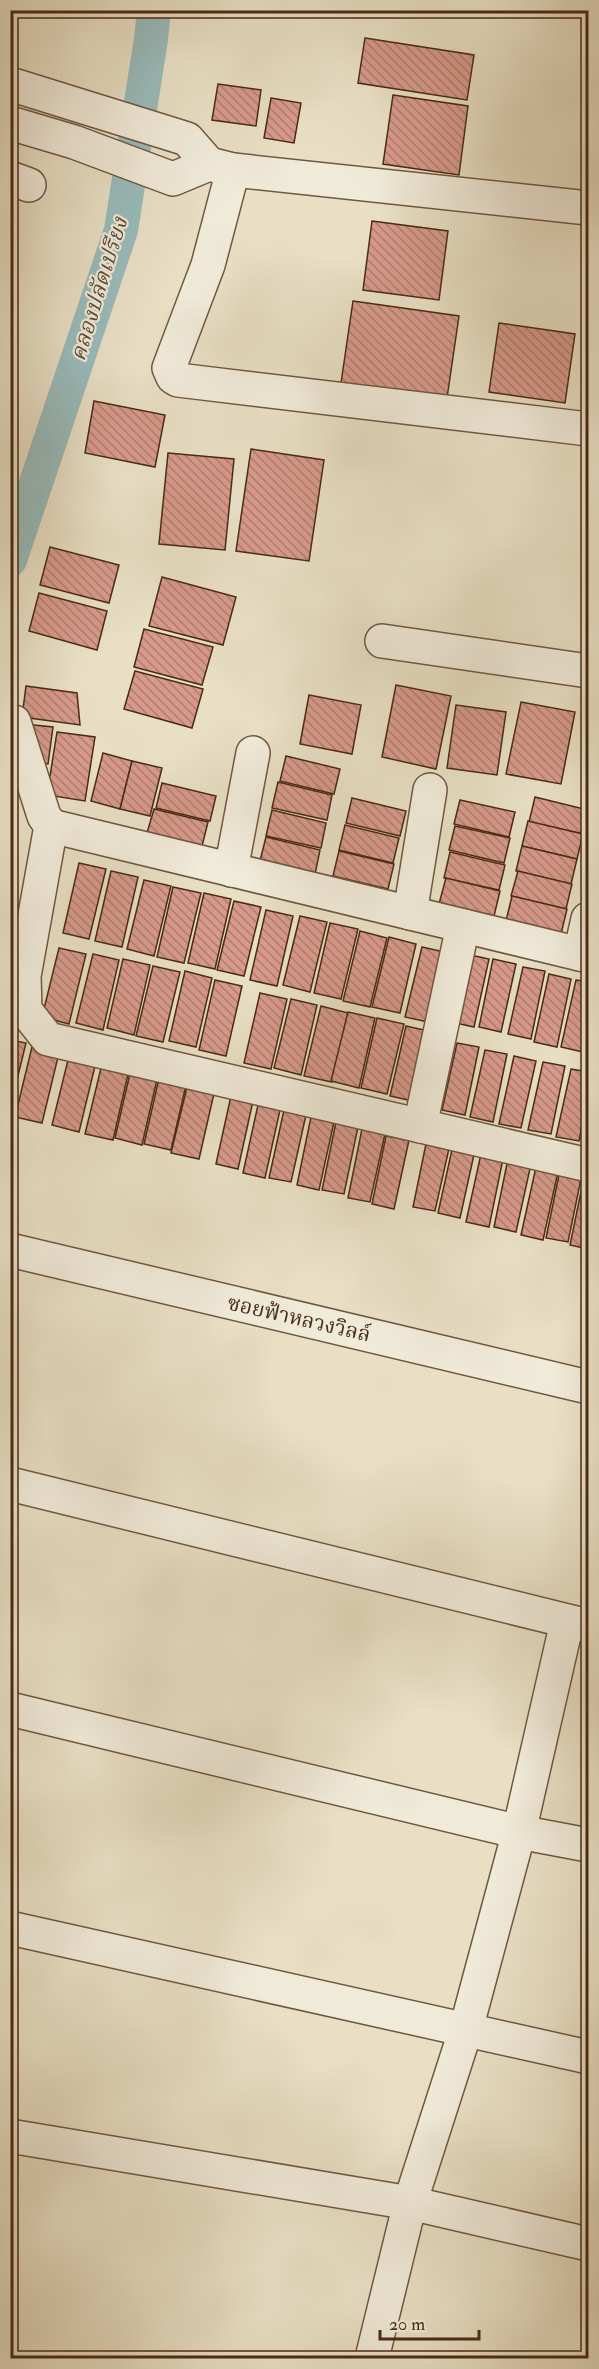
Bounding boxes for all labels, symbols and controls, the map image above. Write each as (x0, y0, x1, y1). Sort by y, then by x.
water label: คลองปลัดเปรียง (64, 213, 134, 364)
street label: ซอยฟ้าหลวงวิลล์ (225, 1289, 373, 1349)
scale bar (380, 2303, 479, 2341)
text: 20 m (389, 2313, 425, 2336)

